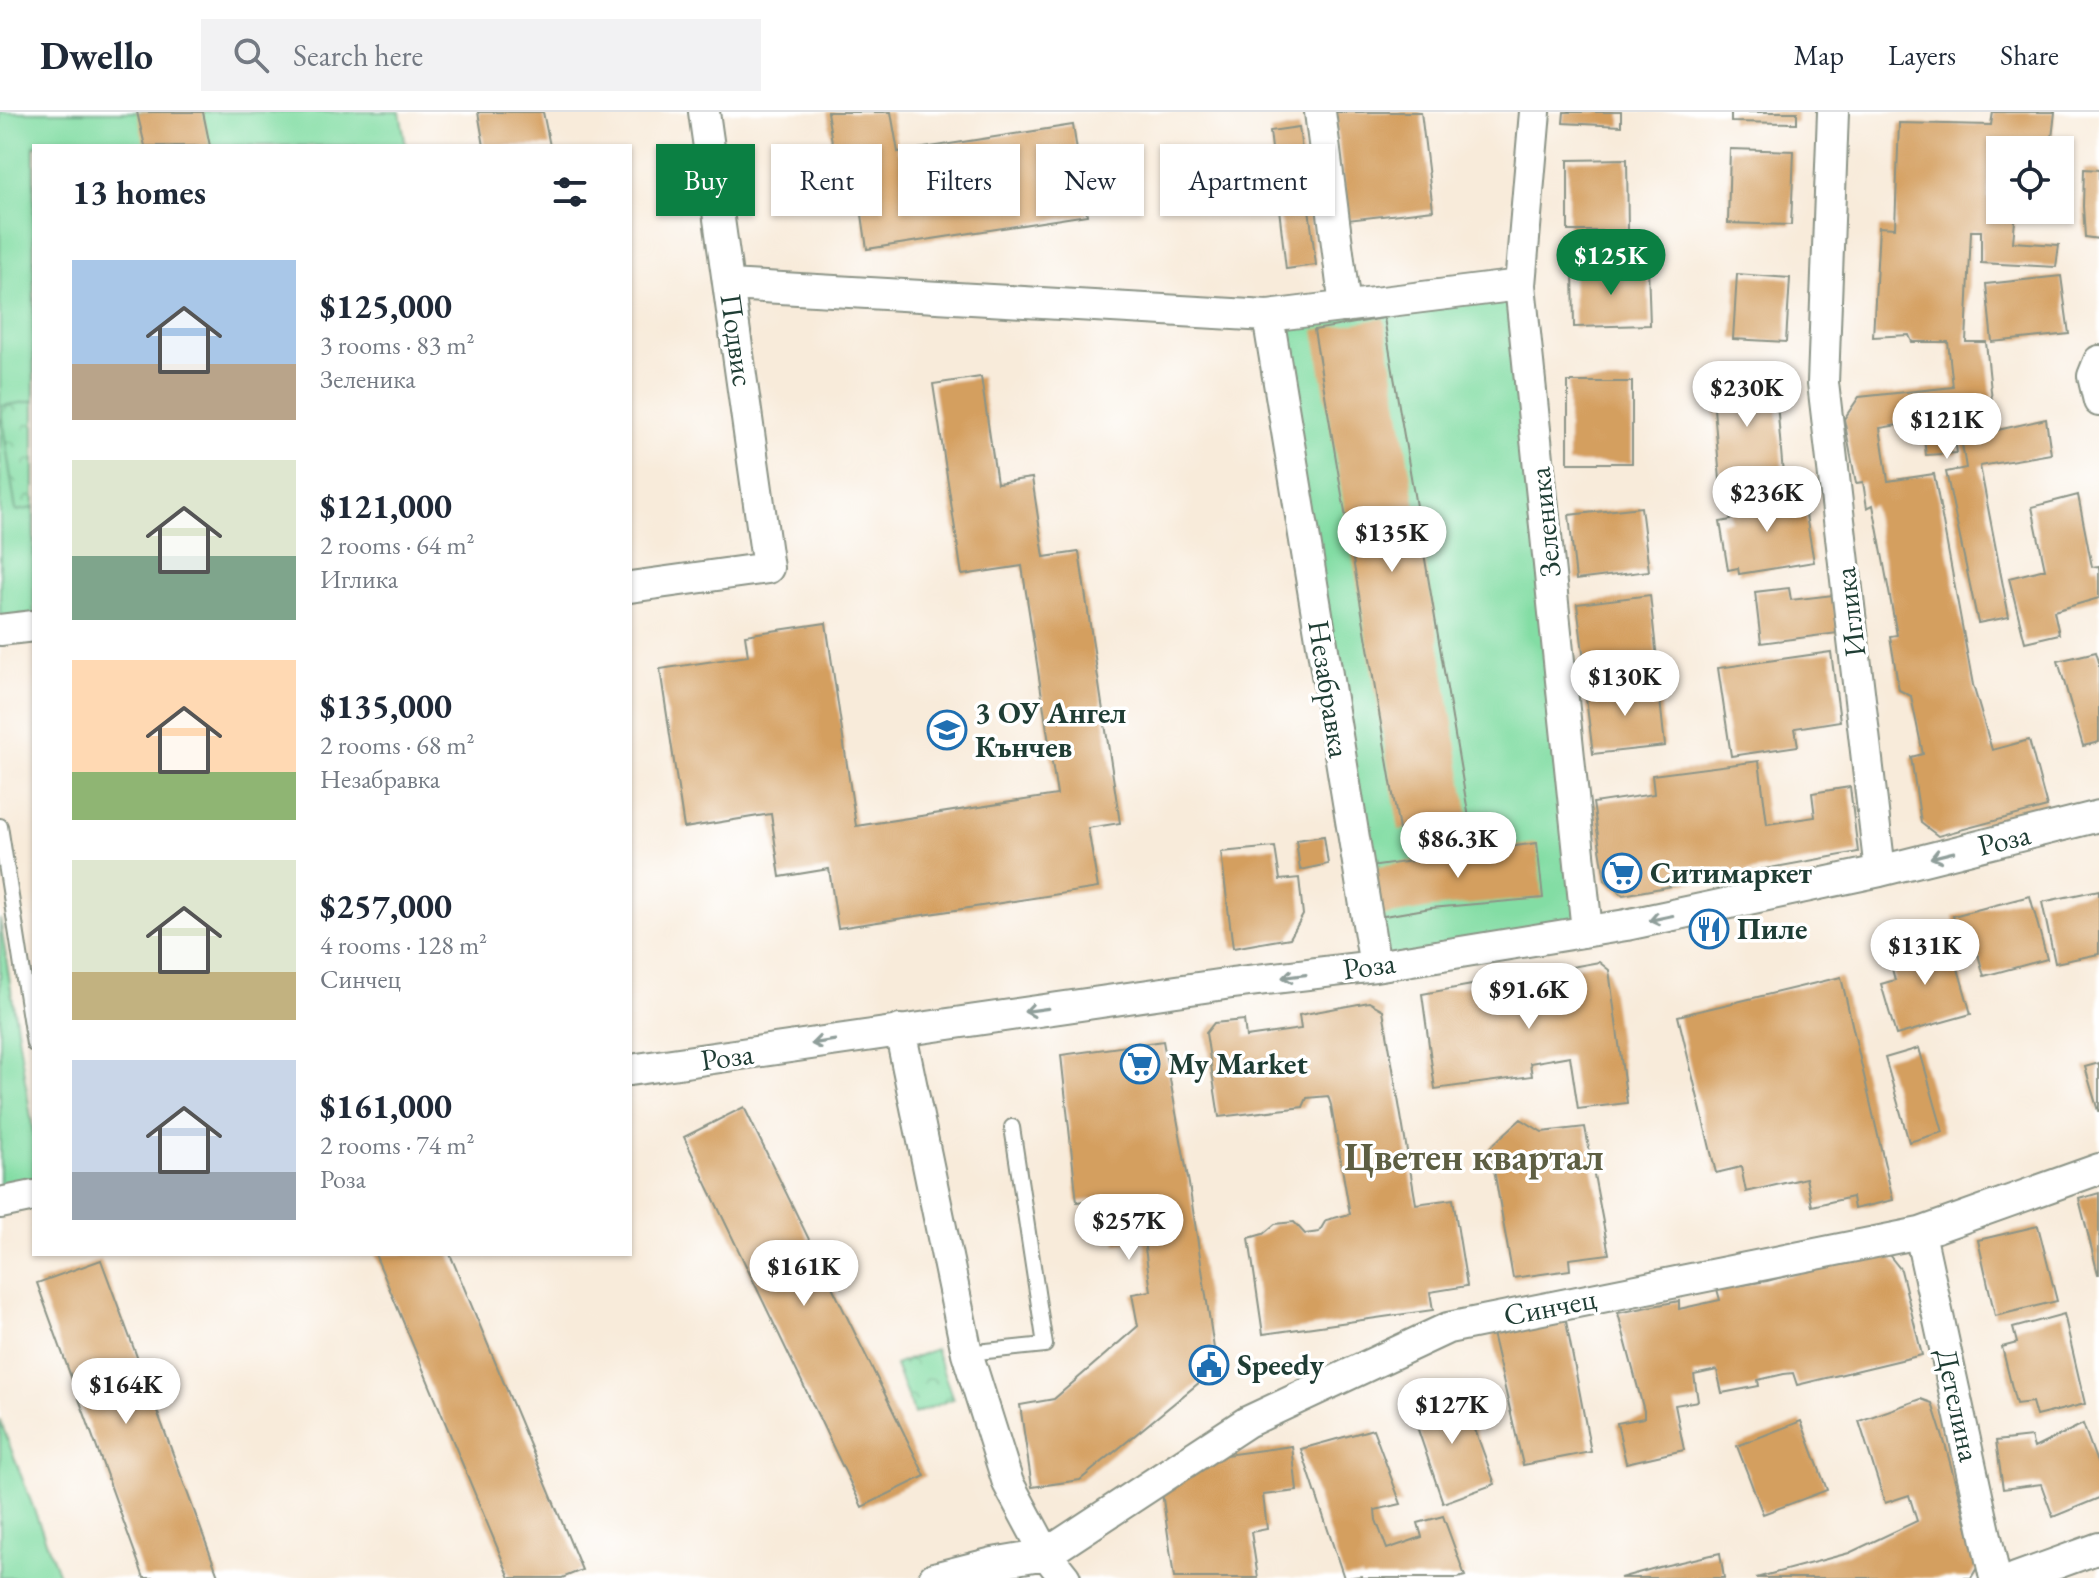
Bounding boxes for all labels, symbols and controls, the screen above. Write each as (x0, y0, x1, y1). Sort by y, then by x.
search box (201, 19, 761, 91)
text: Dwello (40, 31, 153, 80)
icon: search (229, 33, 273, 77)
text: Search here (293, 36, 423, 75)
text: Map (1794, 37, 1844, 73)
text: Layers (1888, 37, 1956, 73)
text: Share (2000, 37, 2059, 73)
map controls (1986, 136, 2074, 224)
button: locate (1986, 136, 2074, 224)
chip: Buy (656, 144, 755, 216)
chip: Rent (771, 144, 882, 216)
chip: Filters (898, 144, 1020, 216)
chip: New (1036, 144, 1144, 216)
chip: Apartment (1160, 144, 1335, 216)
text: 13 homes (72, 170, 206, 214)
icon: filters (548, 170, 592, 214)
pin: $125K (1555, 229, 1667, 297)
text: $125K (1574, 238, 1648, 272)
text: $125,000 (320, 284, 452, 328)
street label: Подвис (712, 291, 763, 389)
icon: home (136, 292, 232, 388)
text: 3 rooms · 83 m² (320, 328, 475, 362)
pin: $230K (1691, 361, 1803, 429)
text: Зеленика (320, 362, 416, 396)
text: $230K (1710, 370, 1784, 404)
pin: $121K (1891, 393, 2003, 461)
text: $121K (1910, 402, 1984, 436)
street label: Зеленика (1519, 465, 1570, 579)
pin: $236K (1711, 466, 1823, 534)
text: $236K (1730, 475, 1804, 509)
text: $121,000 (320, 484, 452, 528)
icon: home (136, 492, 232, 588)
pin: $135K (1336, 506, 1448, 574)
text: $135K (1355, 515, 1429, 549)
text: 2 rooms · 64 m² (320, 528, 475, 562)
text: Иглика (320, 562, 398, 596)
street label: Иглика (1825, 565, 1874, 659)
street label: Незабравка (1299, 617, 1360, 760)
pin: $130K (1569, 650, 1681, 718)
text: $130K (1588, 659, 1662, 693)
text: $135,000 (320, 684, 452, 728)
icon: home (136, 692, 232, 788)
place label: 3 ОУ Ангел Кънчев (975, 693, 1126, 766)
school or university icon: 3 ОУ Ангел Кънчев (926, 709, 968, 751)
text: 2 rooms · 68 m² (320, 728, 475, 762)
text: Незабравка (320, 762, 440, 796)
pin: $86.3K (1393, 812, 1523, 880)
street label: Роза (1974, 814, 2034, 865)
text: $86.3K (1418, 821, 1498, 855)
one-way arrow (1930, 849, 1955, 864)
supermarket icon: Ситимаркет (1601, 852, 1643, 894)
place label: Ситимаркет (1650, 853, 1813, 892)
text: $257,000 (320, 884, 452, 928)
icon: home (136, 892, 232, 988)
restaurant icon: Пиле (1688, 908, 1730, 950)
place label: Пиле (1737, 909, 1807, 948)
one-way arrow (1649, 911, 1674, 926)
pin: $131K (1869, 919, 1981, 987)
text: 4 rooms · 128 m² (320, 928, 487, 962)
text: $131K (1888, 928, 1962, 962)
street label: Роза (1340, 943, 1398, 988)
text: Синчец (320, 962, 401, 996)
pin: $91.6K (1464, 963, 1594, 1031)
one-way arrow (1281, 968, 1307, 983)
text: $91.6K (1489, 972, 1569, 1006)
one-way arrow (1023, 1003, 1050, 1018)
street label: Роза (698, 1034, 756, 1079)
one-way arrow (811, 1035, 836, 1050)
supermarket icon: My Market (1119, 1043, 1161, 1085)
place label: My Market (1168, 1044, 1309, 1083)
text: $161,000 (320, 1084, 452, 1128)
icon: home (136, 1092, 232, 1188)
text: 2 rooms · 74 m² (320, 1128, 475, 1162)
district label: Цветен квартал (1344, 1132, 1604, 1181)
text: Роза (320, 1162, 366, 1196)
pin: $257K (1073, 1194, 1185, 1262)
text: $257K (1092, 1203, 1166, 1237)
pin: $161K (748, 1240, 860, 1308)
text: $161K (767, 1249, 841, 1283)
street label: Синчец (1500, 1278, 1600, 1335)
public building icon: Speedy (1188, 1344, 1230, 1386)
place label: Speedy (1237, 1345, 1324, 1384)
street label: Детелина (1927, 1345, 1989, 1465)
pin: $164K (70, 1358, 182, 1426)
text: $164K (89, 1367, 163, 1401)
pin: $127K (1396, 1378, 1508, 1446)
text: $127K (1415, 1387, 1489, 1421)

